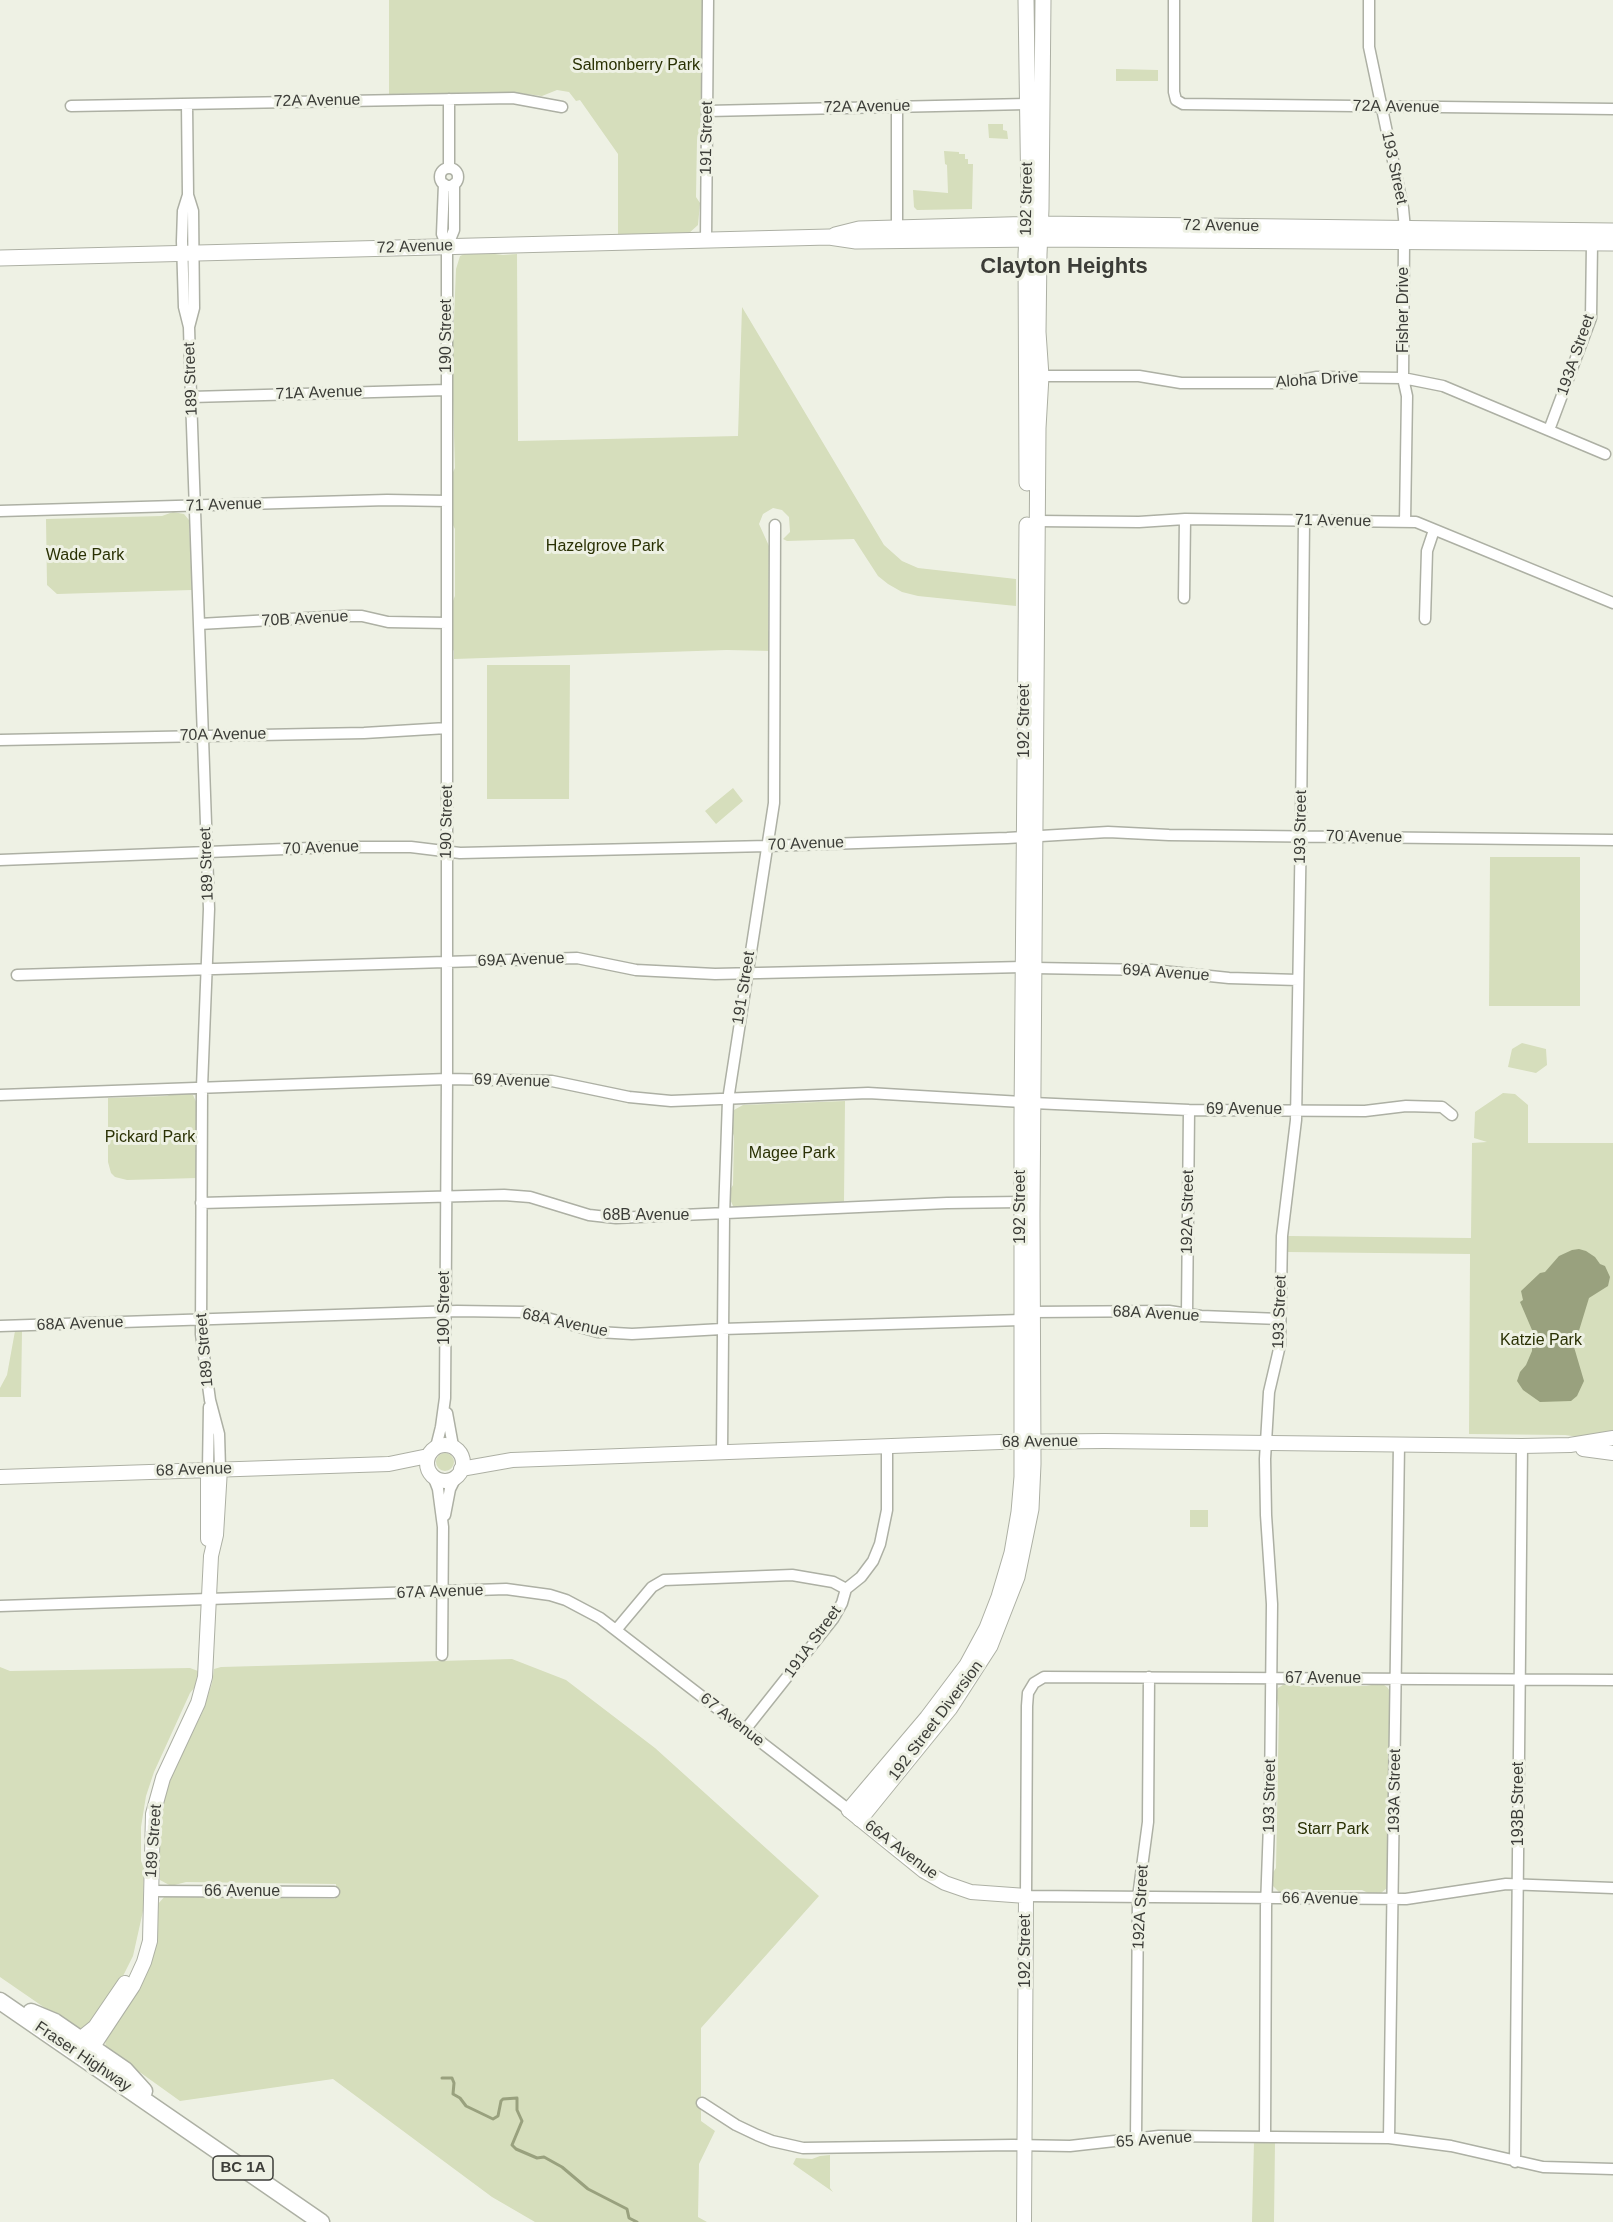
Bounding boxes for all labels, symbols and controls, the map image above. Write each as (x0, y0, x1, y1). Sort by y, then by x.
park label: Salmonberry Park (572, 56, 700, 76)
street label: 72A Avenue (273, 91, 361, 111)
street label: 72A Avenue (823, 97, 911, 117)
street label: 72A Avenue (1352, 97, 1440, 117)
street label: 191 Street (697, 101, 717, 175)
street label: 193 Street (1377, 130, 1411, 206)
street label: 192 Street (1017, 162, 1037, 236)
street label: 72 Avenue (1183, 216, 1259, 236)
street label: 72 Avenue (377, 236, 453, 258)
district label: Clayton Heights (980, 254, 1148, 280)
street label: Fisher Drive (1394, 267, 1414, 353)
street label: 190 Street (437, 299, 457, 373)
street label: 193A Street (1553, 312, 1599, 398)
street label: 189 Street (180, 342, 202, 416)
street label: Aloha Drive (1275, 368, 1359, 392)
street label: 71A Avenue (275, 382, 363, 404)
street label: 71 Avenue (186, 494, 262, 516)
street label: 71 Avenue (1295, 511, 1371, 531)
park label: Hazelgrove Park (546, 537, 664, 557)
park label: Wade Park (46, 546, 124, 566)
street label: 70B Avenue (261, 607, 349, 631)
street label: 192 Street (1015, 684, 1035, 758)
street label: 70A Avenue (179, 725, 267, 745)
street label: 190 Street (437, 785, 457, 859)
street label: 193 Street (1291, 790, 1311, 864)
street label: 189 Street (196, 827, 218, 901)
street label: 70 Avenue (1326, 827, 1402, 847)
street label: 70 Avenue (768, 833, 844, 855)
street label: 70 Avenue (283, 837, 359, 859)
street label: 69A Avenue (477, 949, 565, 971)
street label: 191 Street (729, 950, 759, 1026)
street label: 69A Avenue (1122, 960, 1210, 986)
street label: 69 Avenue (474, 1070, 550, 1092)
street label: 69 Avenue (1206, 1100, 1282, 1120)
park label: Pickard Park (105, 1128, 195, 1148)
park label: Magee Park (749, 1144, 835, 1164)
street label: 192 Street (1011, 1170, 1031, 1244)
street label: 192A Street (1178, 1170, 1198, 1254)
street label: 68B Avenue (603, 1206, 689, 1226)
street label: 190 Street (435, 1271, 455, 1345)
street label: 193 Street (1269, 1275, 1291, 1349)
street label: 68A Avenue (1112, 1302, 1200, 1326)
street label: 68A Avenue (521, 1305, 609, 1341)
street label: 189 Street (192, 1312, 218, 1388)
street label: 68A Avenue (36, 1313, 124, 1335)
park label: Katzie Park (1500, 1331, 1582, 1351)
street label: 68 Avenue (1002, 1432, 1078, 1452)
street label: 68 Avenue (156, 1459, 232, 1481)
street label: 67A Avenue (396, 1581, 484, 1603)
street label: 191A Street (780, 1602, 846, 1682)
street label: 192 Street Diversion (885, 1657, 987, 1785)
street label: 67 Avenue (1285, 1669, 1361, 1689)
street label: 67 Avenue (696, 1689, 768, 1751)
street label: 193A Street (1385, 1749, 1405, 1833)
street label: 193 Street (1260, 1759, 1280, 1833)
street label: 193B Street (1509, 1762, 1529, 1846)
street label: 189 Street (142, 1804, 166, 1878)
street label: 66A Avenue (861, 1816, 941, 1884)
park label: Starr Park (1297, 1820, 1369, 1840)
street label: 192A Street (1129, 1864, 1153, 1950)
street label: 66 Avenue (204, 1882, 280, 1902)
street label: 66 Avenue (1282, 1889, 1358, 1909)
street label: 192 Street (1016, 1914, 1036, 1988)
street label: Fraser Highway (31, 2018, 135, 2096)
street label: 65 Avenue (1115, 2128, 1193, 2152)
road number: BC 1A (213, 2156, 273, 2180)

